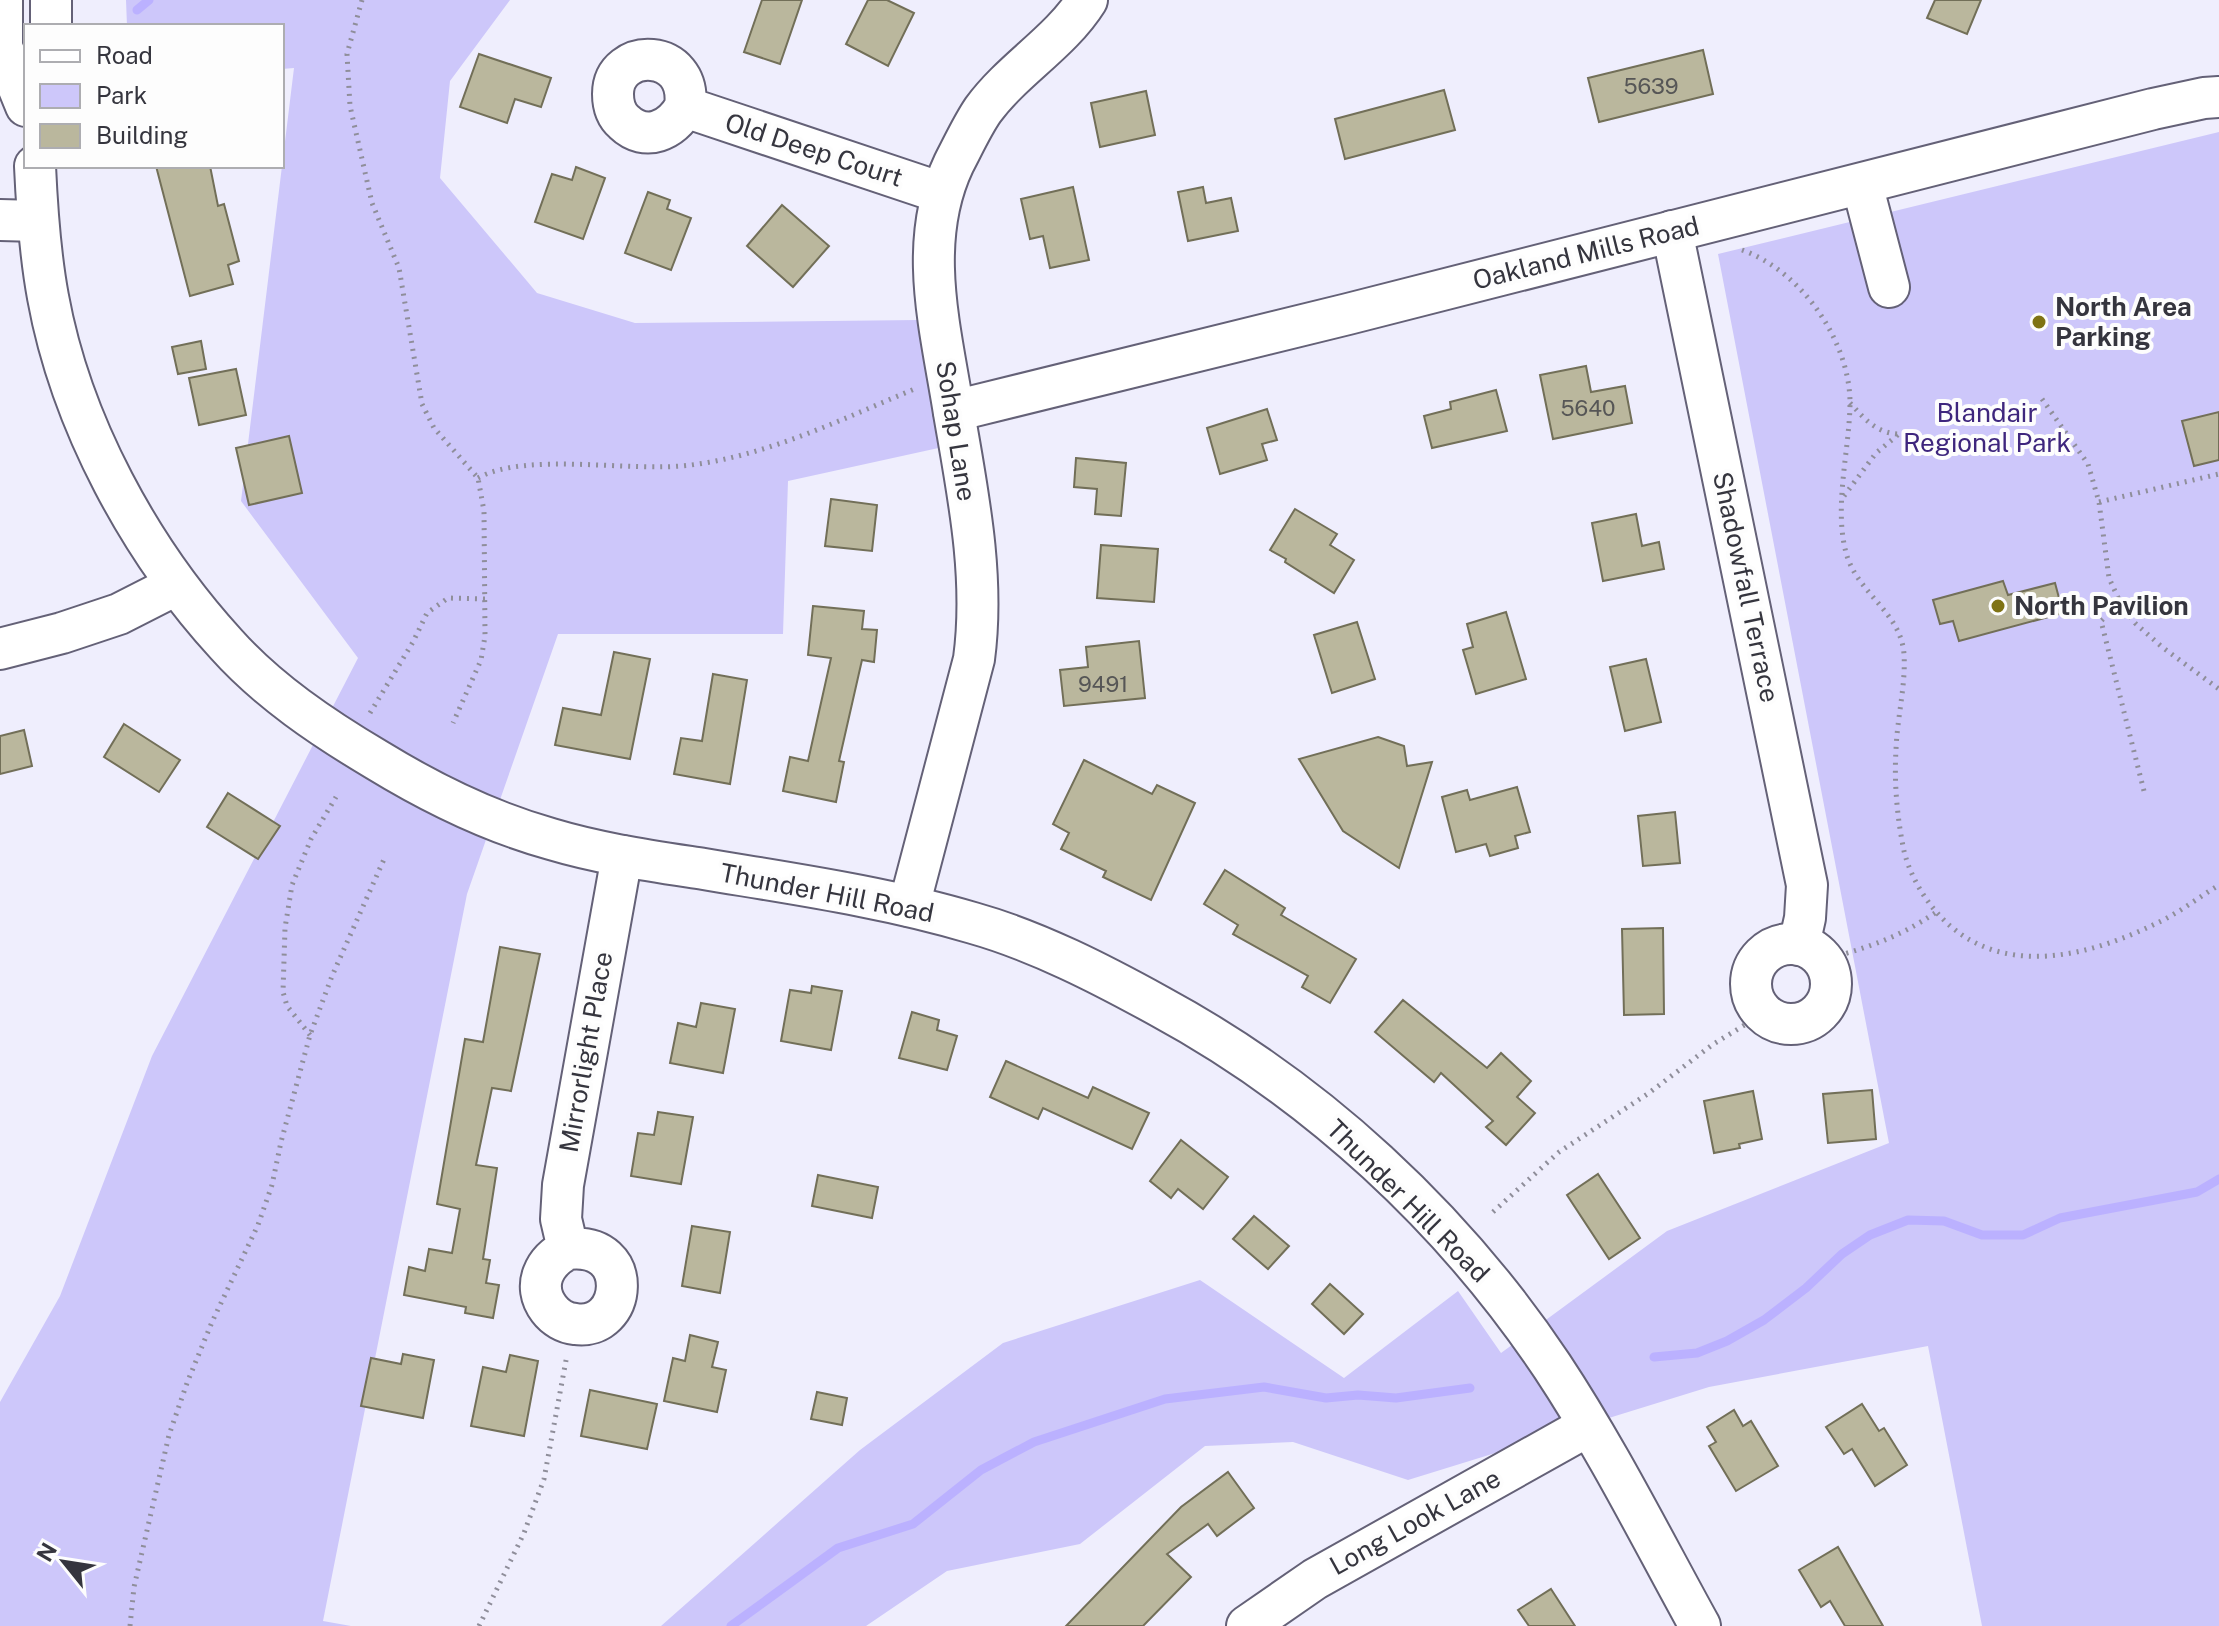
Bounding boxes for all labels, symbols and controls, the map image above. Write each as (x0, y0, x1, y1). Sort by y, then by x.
legend (24, 24, 284, 168)
text: Road (96, 41, 153, 69)
house number: 5639 (1623, 73, 1679, 99)
text: Park (96, 81, 147, 109)
street label: Old Deep Court (722, 106, 907, 193)
text: Building (96, 121, 188, 149)
street label: Oakland Mills Road (1469, 209, 1702, 296)
place label: North Area Parking (2055, 291, 2192, 352)
marker: North Area Parking (2030, 313, 2048, 331)
street label: Sohap Lane (930, 358, 983, 503)
house number: 5640 (1560, 395, 1616, 421)
park label: Blandair Regional Park (1903, 397, 2071, 458)
street label: Shadowfall Terrace (1707, 469, 1786, 705)
place label: North Pavilion (2014, 590, 2189, 621)
marker: North Pavilion (1989, 597, 2007, 615)
house number: 9491 (1078, 671, 1128, 697)
street label: Thunder Hill Road (718, 857, 937, 928)
street label: Mirrorlight Place (553, 949, 618, 1155)
street label: Thunder Hill Road (1321, 1113, 1496, 1288)
street label: Long Look Lane (1324, 1462, 1505, 1581)
north arrow (24, 1522, 104, 1602)
text: N (31, 1538, 62, 1566)

